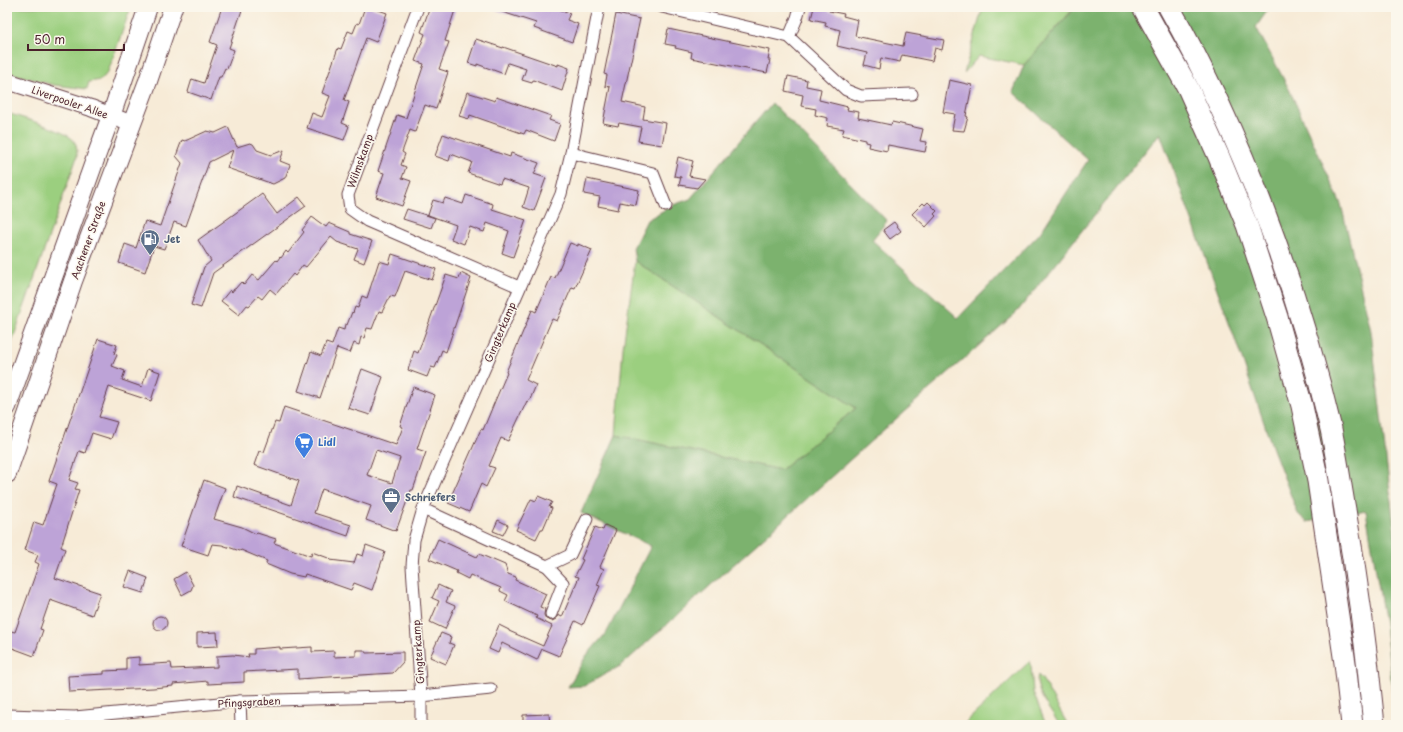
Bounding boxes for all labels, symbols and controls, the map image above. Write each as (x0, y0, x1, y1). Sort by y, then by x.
scale bar (28, 26, 124, 52)
text: 50 m (34, 30, 65, 48)
street label: Liverpooler Allee (30, 81, 111, 122)
street label: Wilmskamp (343, 132, 376, 190)
street label: Aachener Straße (66, 199, 109, 281)
fuel station icon: Jet (139, 228, 161, 256)
place label: Jet (164, 231, 180, 246)
street label: Gingterkamp (480, 299, 519, 364)
supermarket icon: Lidl (293, 431, 315, 459)
place label: Lidl (318, 434, 336, 449)
office icon: Schriefers (380, 486, 402, 514)
place label: Schriefers (405, 489, 456, 504)
street label: Gingterkamp (408, 619, 427, 685)
street label: Pfingsgraben (217, 692, 281, 711)

